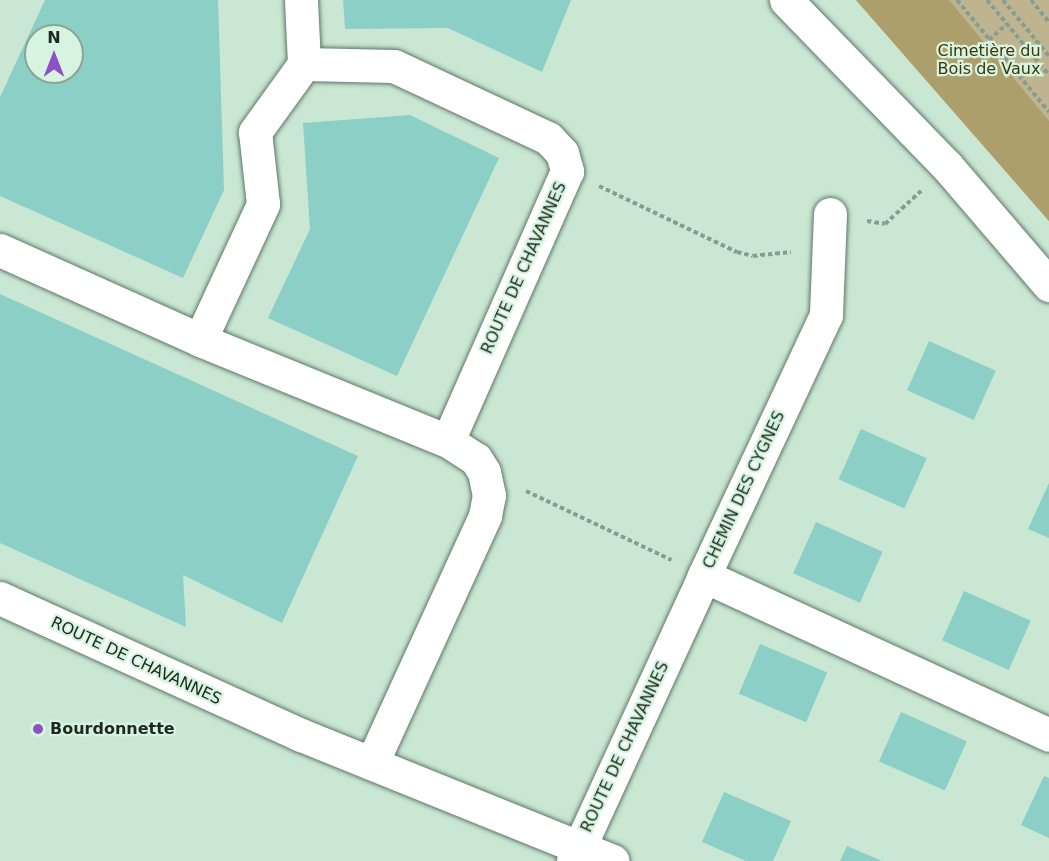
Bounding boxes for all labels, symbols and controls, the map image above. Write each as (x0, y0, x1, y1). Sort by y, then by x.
north arrow (24, 24, 84, 84)
text: N (47, 28, 61, 47)
park label: Cimetière du Bois de Vaux (937, 41, 1041, 79)
street label: ROUTE DE CHAVANNES (477, 179, 571, 357)
street label: CHEMIN DES CYGNES (699, 408, 789, 572)
street label: ROUTE DE CHAVANNES (48, 613, 224, 709)
street label: ROUTE DE CHAVANNES (577, 659, 673, 835)
place label: Bourdonnette (50, 719, 175, 739)
marker: Bourdonnette (31, 722, 45, 736)

